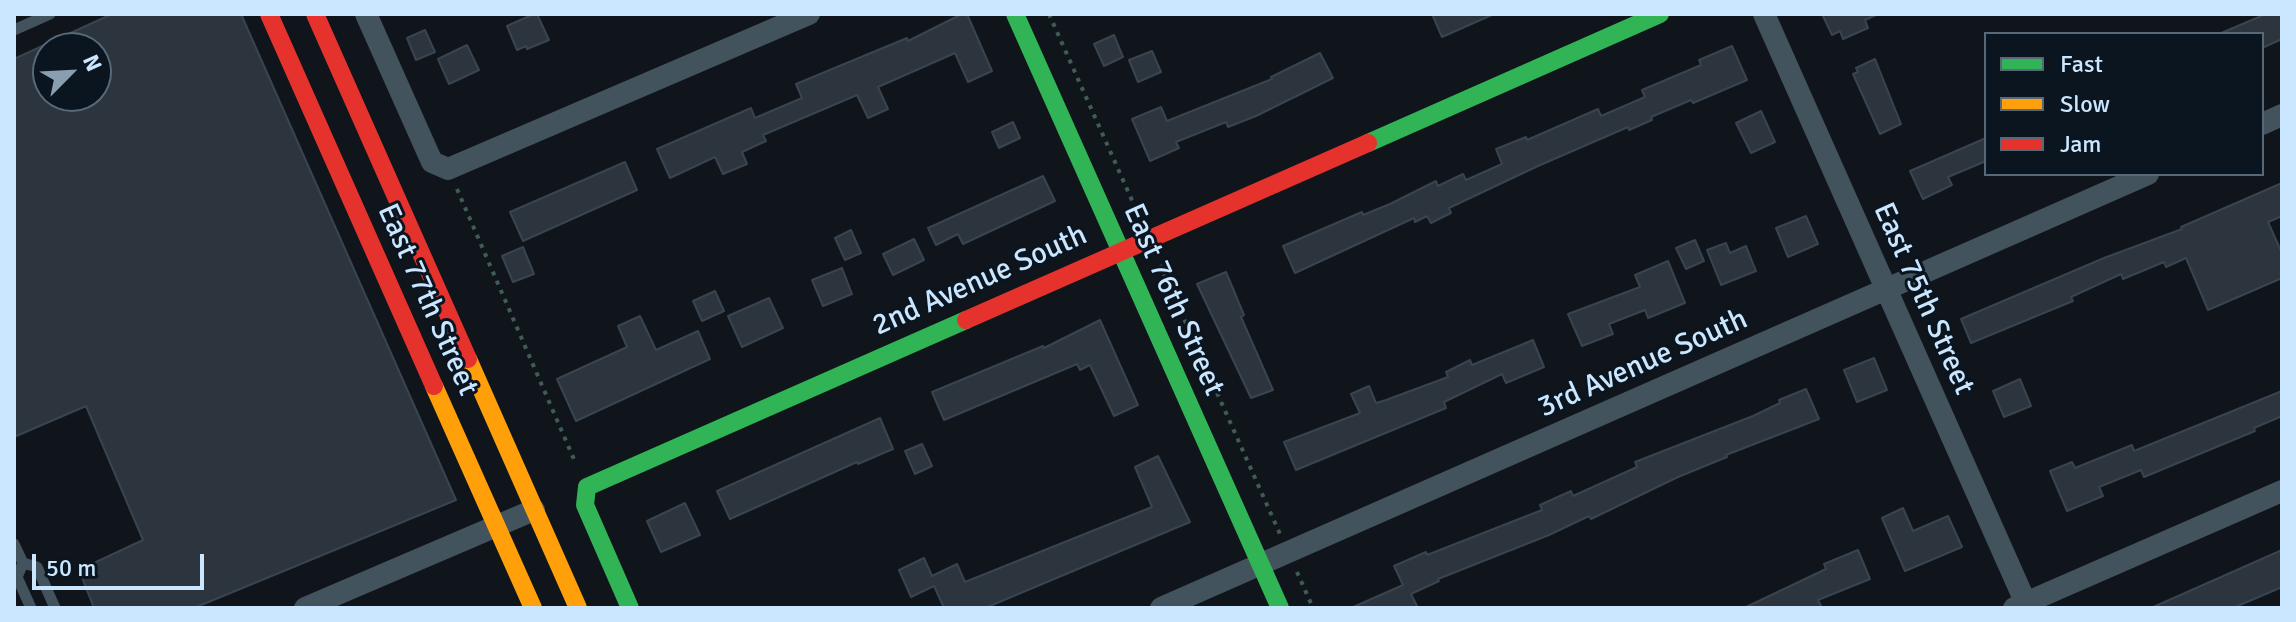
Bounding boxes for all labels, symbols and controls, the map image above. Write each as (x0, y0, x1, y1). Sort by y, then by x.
north arrow (32, 32, 112, 112)
legend (1984, 32, 2264, 176)
text: Fast (2060, 49, 2103, 79)
text: N (77, 50, 108, 75)
text: Slow (2060, 89, 2110, 119)
text: Jam (2060, 129, 2101, 159)
street label: East 75th Street (1865, 197, 1981, 401)
street label: East 77th Street (369, 198, 485, 402)
street label: East 76th Street (1115, 198, 1231, 402)
street label: 2nd Avenue South (867, 218, 1093, 344)
street label: 3rd Avenue South (1533, 302, 1753, 426)
scale bar (36, 538, 208, 588)
text: 50 m (46, 553, 96, 583)

